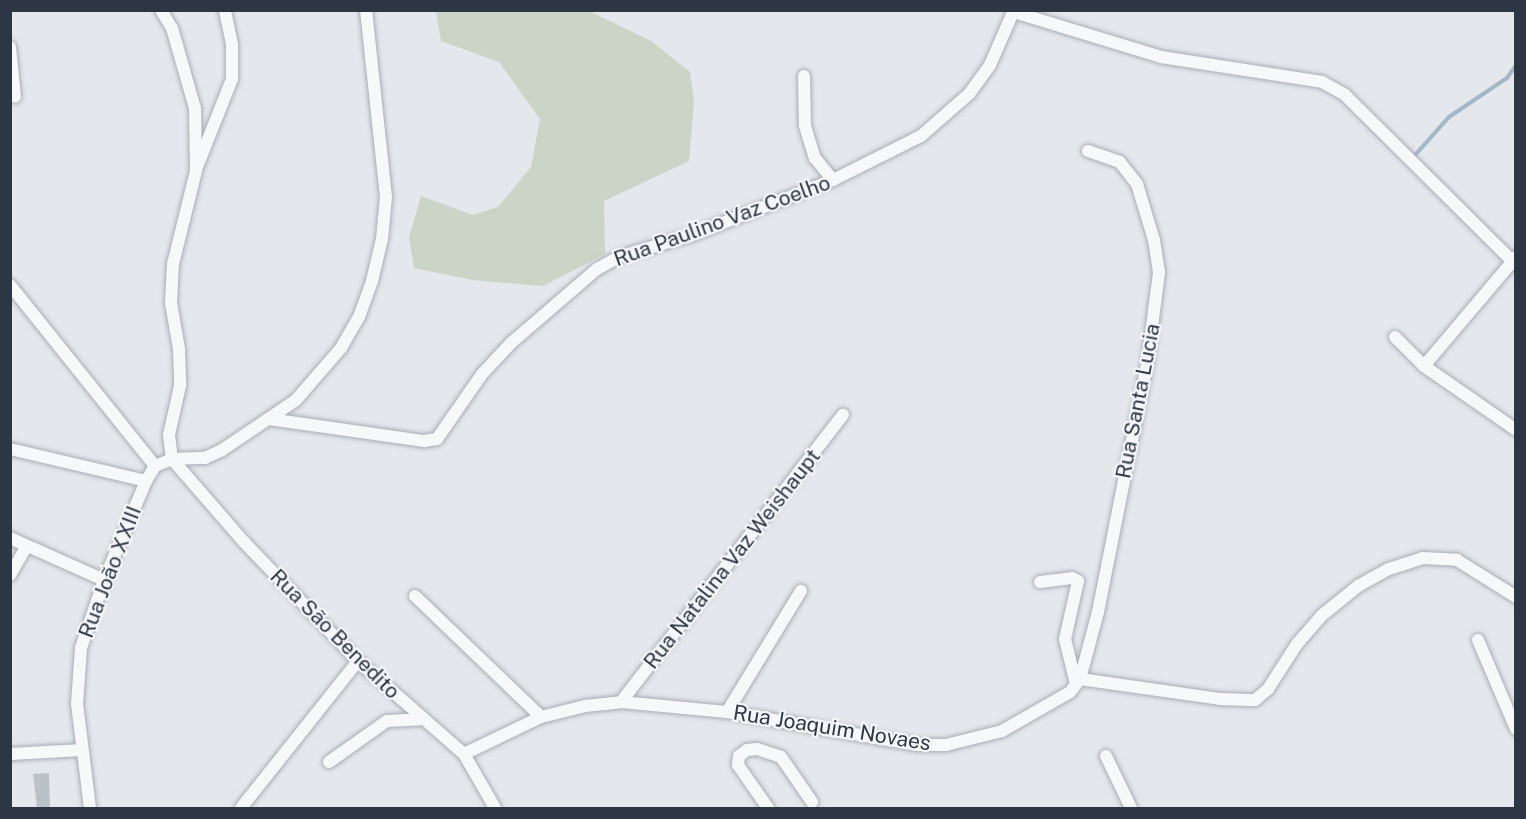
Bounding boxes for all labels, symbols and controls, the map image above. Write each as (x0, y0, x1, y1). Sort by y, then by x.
street label: Rua Paulino Vaz Coelho (610, 170, 834, 272)
street label: Rua Santa Lucia (1111, 321, 1165, 481)
street label: Rua Natalina Vaz Weishaupt (638, 444, 826, 674)
street label: Rua João XXIII (73, 502, 147, 642)
street label: Rua São Benedito (265, 564, 405, 704)
street label: Rua Joaquim Novaes (731, 700, 933, 756)

